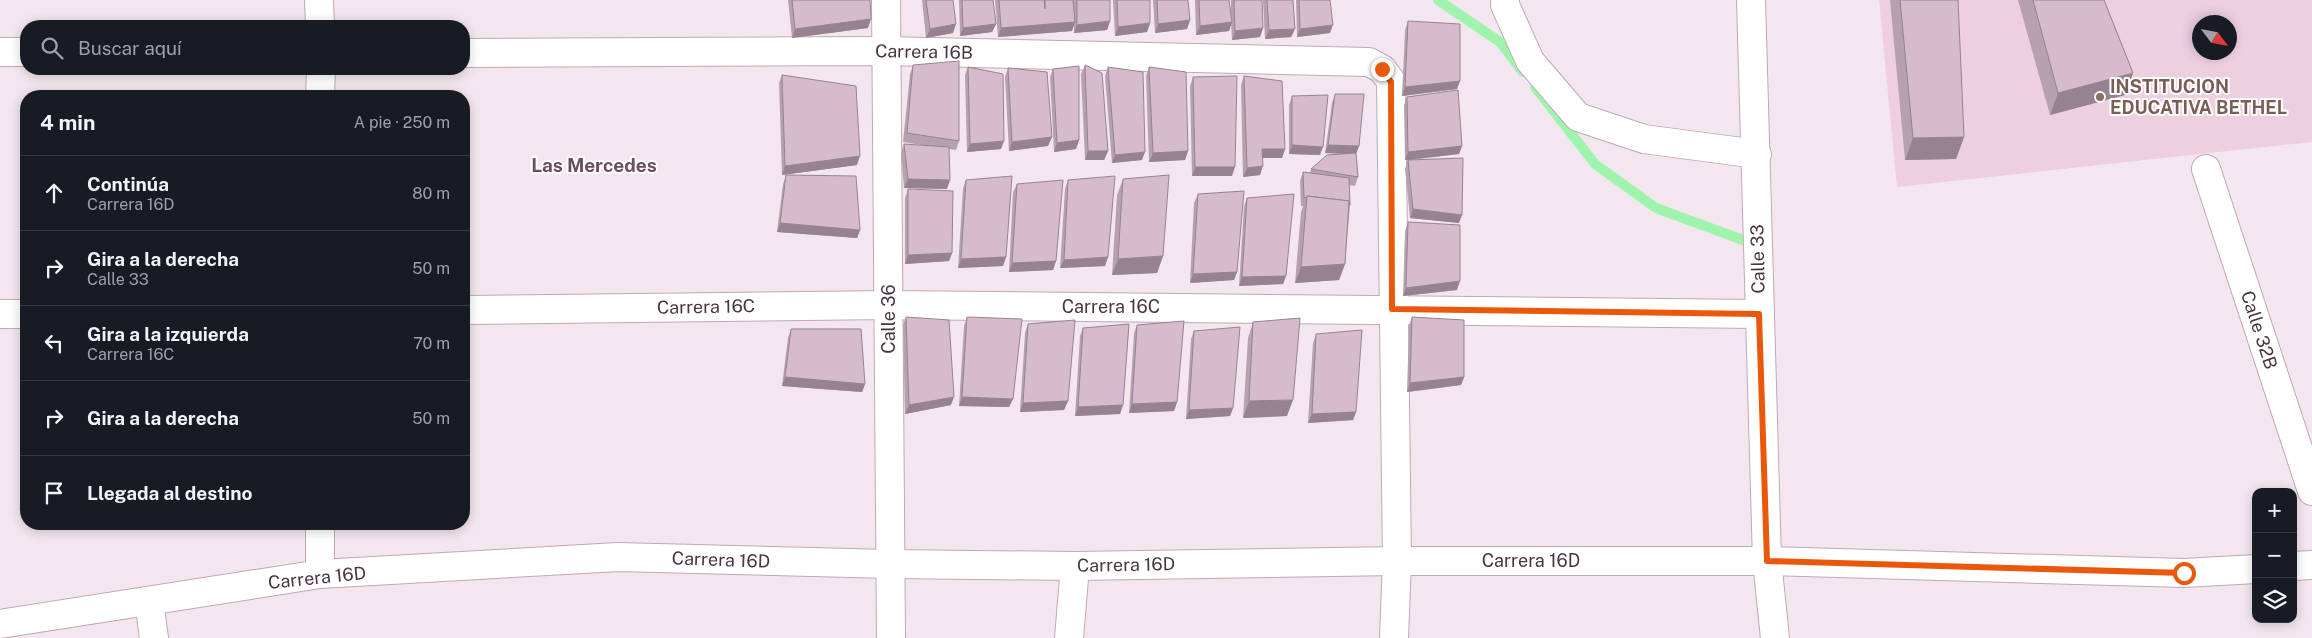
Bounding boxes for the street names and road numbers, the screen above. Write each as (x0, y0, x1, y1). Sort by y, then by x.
street label: Carrera 16B (875, 40, 973, 63)
street label: Calle 33 (1746, 224, 1769, 294)
street label: Calle 36 (878, 284, 899, 354)
street label: Calle 32B (2237, 288, 2282, 372)
street label: Carrera 16C (657, 295, 755, 318)
street label: Carrera 16C (1062, 296, 1160, 317)
street label: Carrera 16D (671, 547, 771, 572)
street label: Carrera 16D (1482, 550, 1580, 571)
street label: Carrera 16D (1077, 553, 1175, 576)
street label: Carrera 16D (267, 562, 367, 593)

